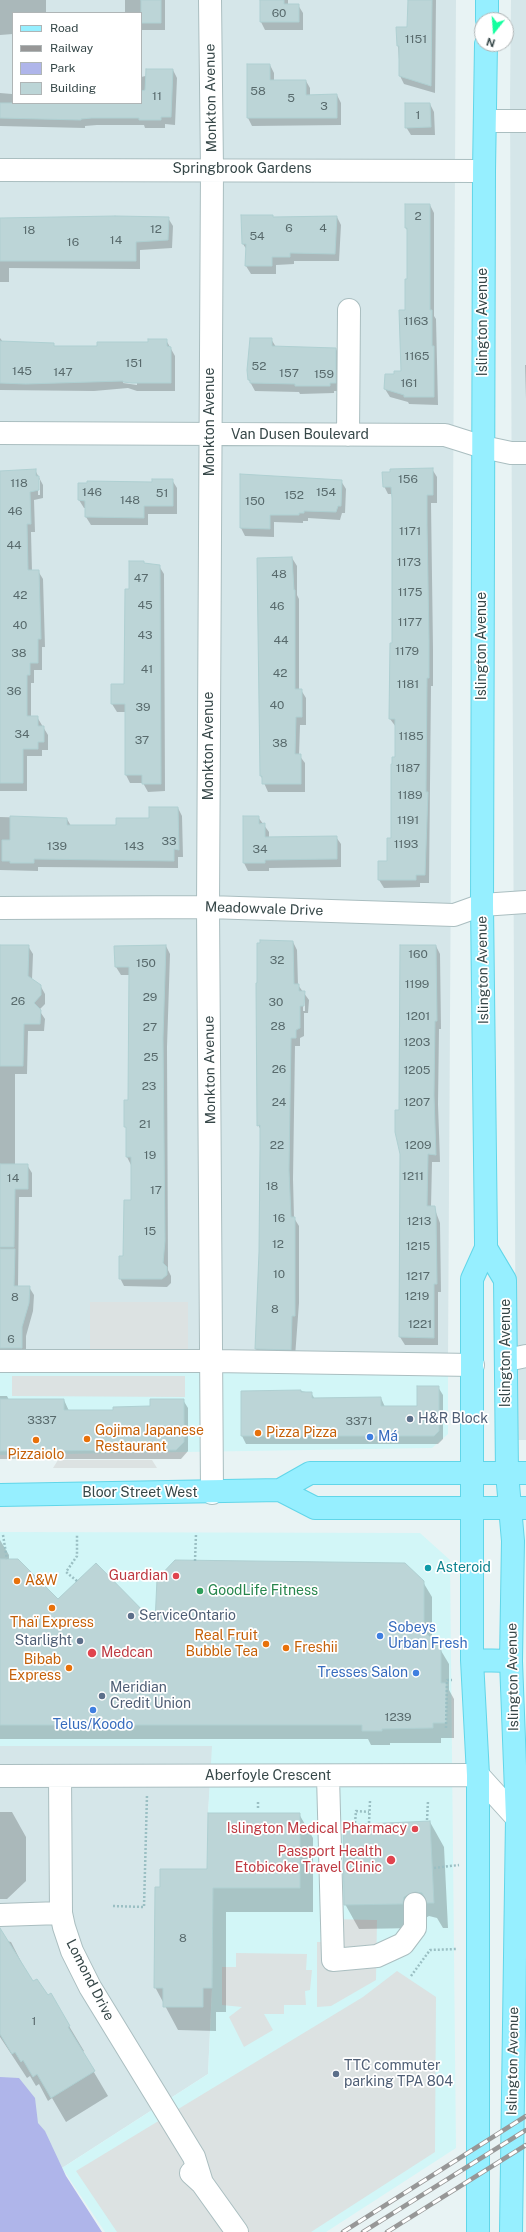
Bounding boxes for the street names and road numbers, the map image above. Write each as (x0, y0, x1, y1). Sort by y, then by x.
street label: Monkton Avenue (202, 44, 220, 152)
street label: Springbrook Gardens (172, 161, 312, 177)
street label: Islington Avenue (475, 268, 491, 376)
street label: Monkton Avenue (202, 368, 218, 476)
street label: Van Dusen Boulevard (231, 427, 369, 443)
street label: Islington Avenue (474, 592, 490, 700)
street label: Monkton Avenue (201, 692, 217, 800)
street label: Meadowvale Drive (205, 899, 323, 919)
street label: Islington Avenue (474, 916, 492, 1024)
street label: Monkton Avenue (201, 1016, 219, 1124)
street label: Islington Avenue (498, 1299, 514, 1407)
street label: Bloor Street West (82, 1485, 198, 1501)
street label: Islington Avenue (504, 1623, 522, 1731)
street label: Aberfoyle Crescent (205, 1768, 331, 1784)
street label: Lomond Drive (62, 1936, 118, 2024)
street label: Islington Avenue (504, 2007, 522, 2115)

